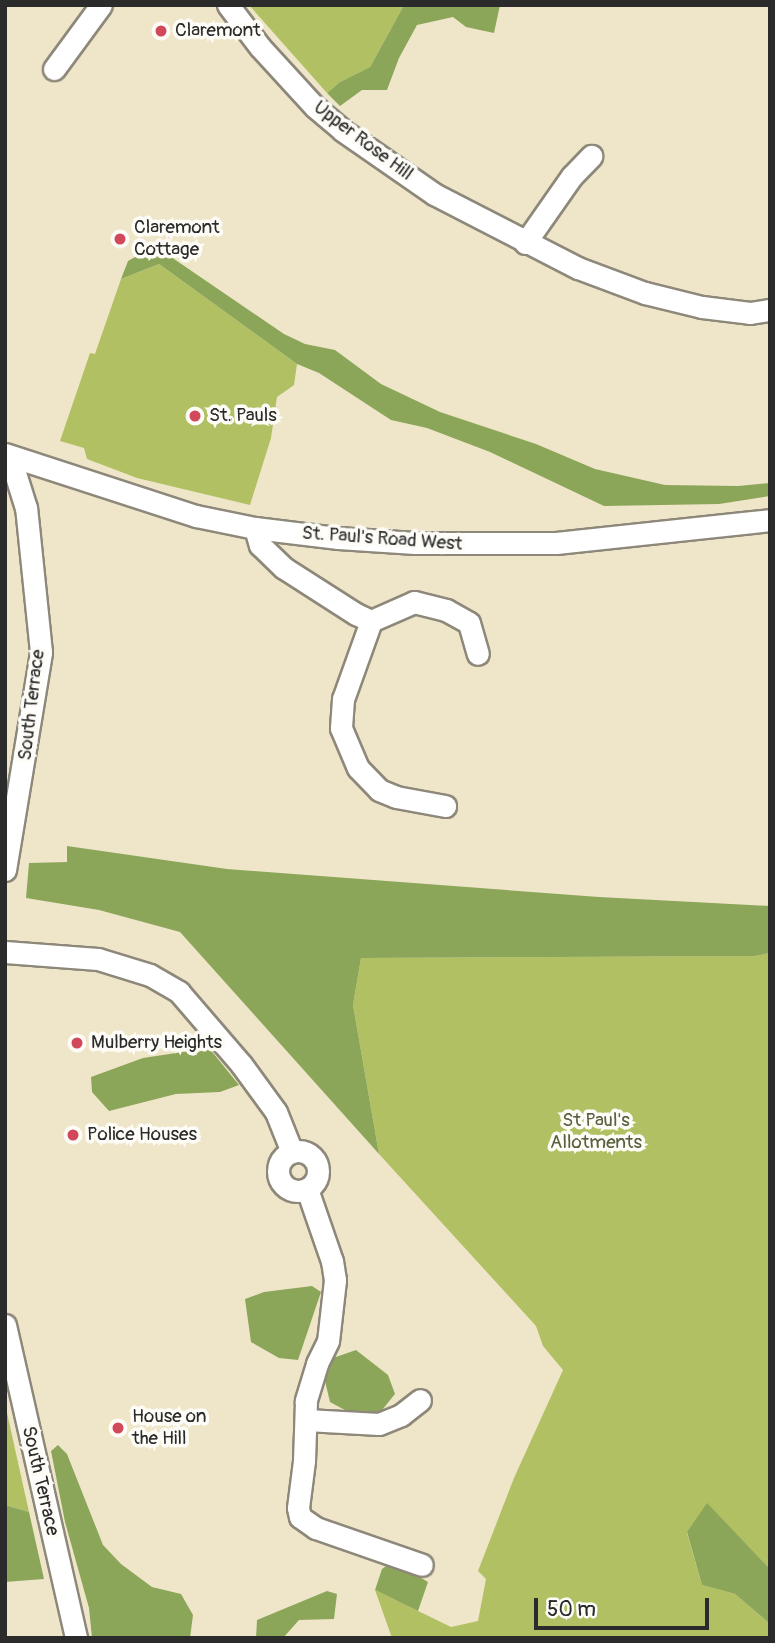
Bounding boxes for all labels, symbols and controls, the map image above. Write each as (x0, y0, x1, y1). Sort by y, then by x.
place label: Claremont (175, 20, 261, 42)
marker: Claremont (153, 23, 169, 39)
street label: Upper Rose Hill (309, 96, 417, 186)
place label: Claremont Cottage (134, 217, 220, 261)
marker: Claremont Cottage (112, 231, 128, 247)
place label: St. Pauls (209, 405, 277, 427)
marker: St. Pauls (187, 408, 203, 424)
street label: St. Paul's Road West (301, 522, 463, 556)
street label: South Terrace (14, 648, 50, 762)
place label: Mulberry Heights (91, 1032, 222, 1054)
marker: Mulberry Heights (69, 1035, 85, 1051)
park label: St Paul's Allotments (550, 1110, 642, 1154)
place label: Police Houses (87, 1124, 197, 1146)
marker: Police Houses (65, 1127, 81, 1143)
place label: House on the Hill (132, 1406, 207, 1450)
marker: House on the Hill (110, 1420, 126, 1436)
street label: South Terrace (16, 1424, 64, 1538)
scale bar (537, 1584, 712, 1628)
text: 50 m (547, 1596, 596, 1623)

